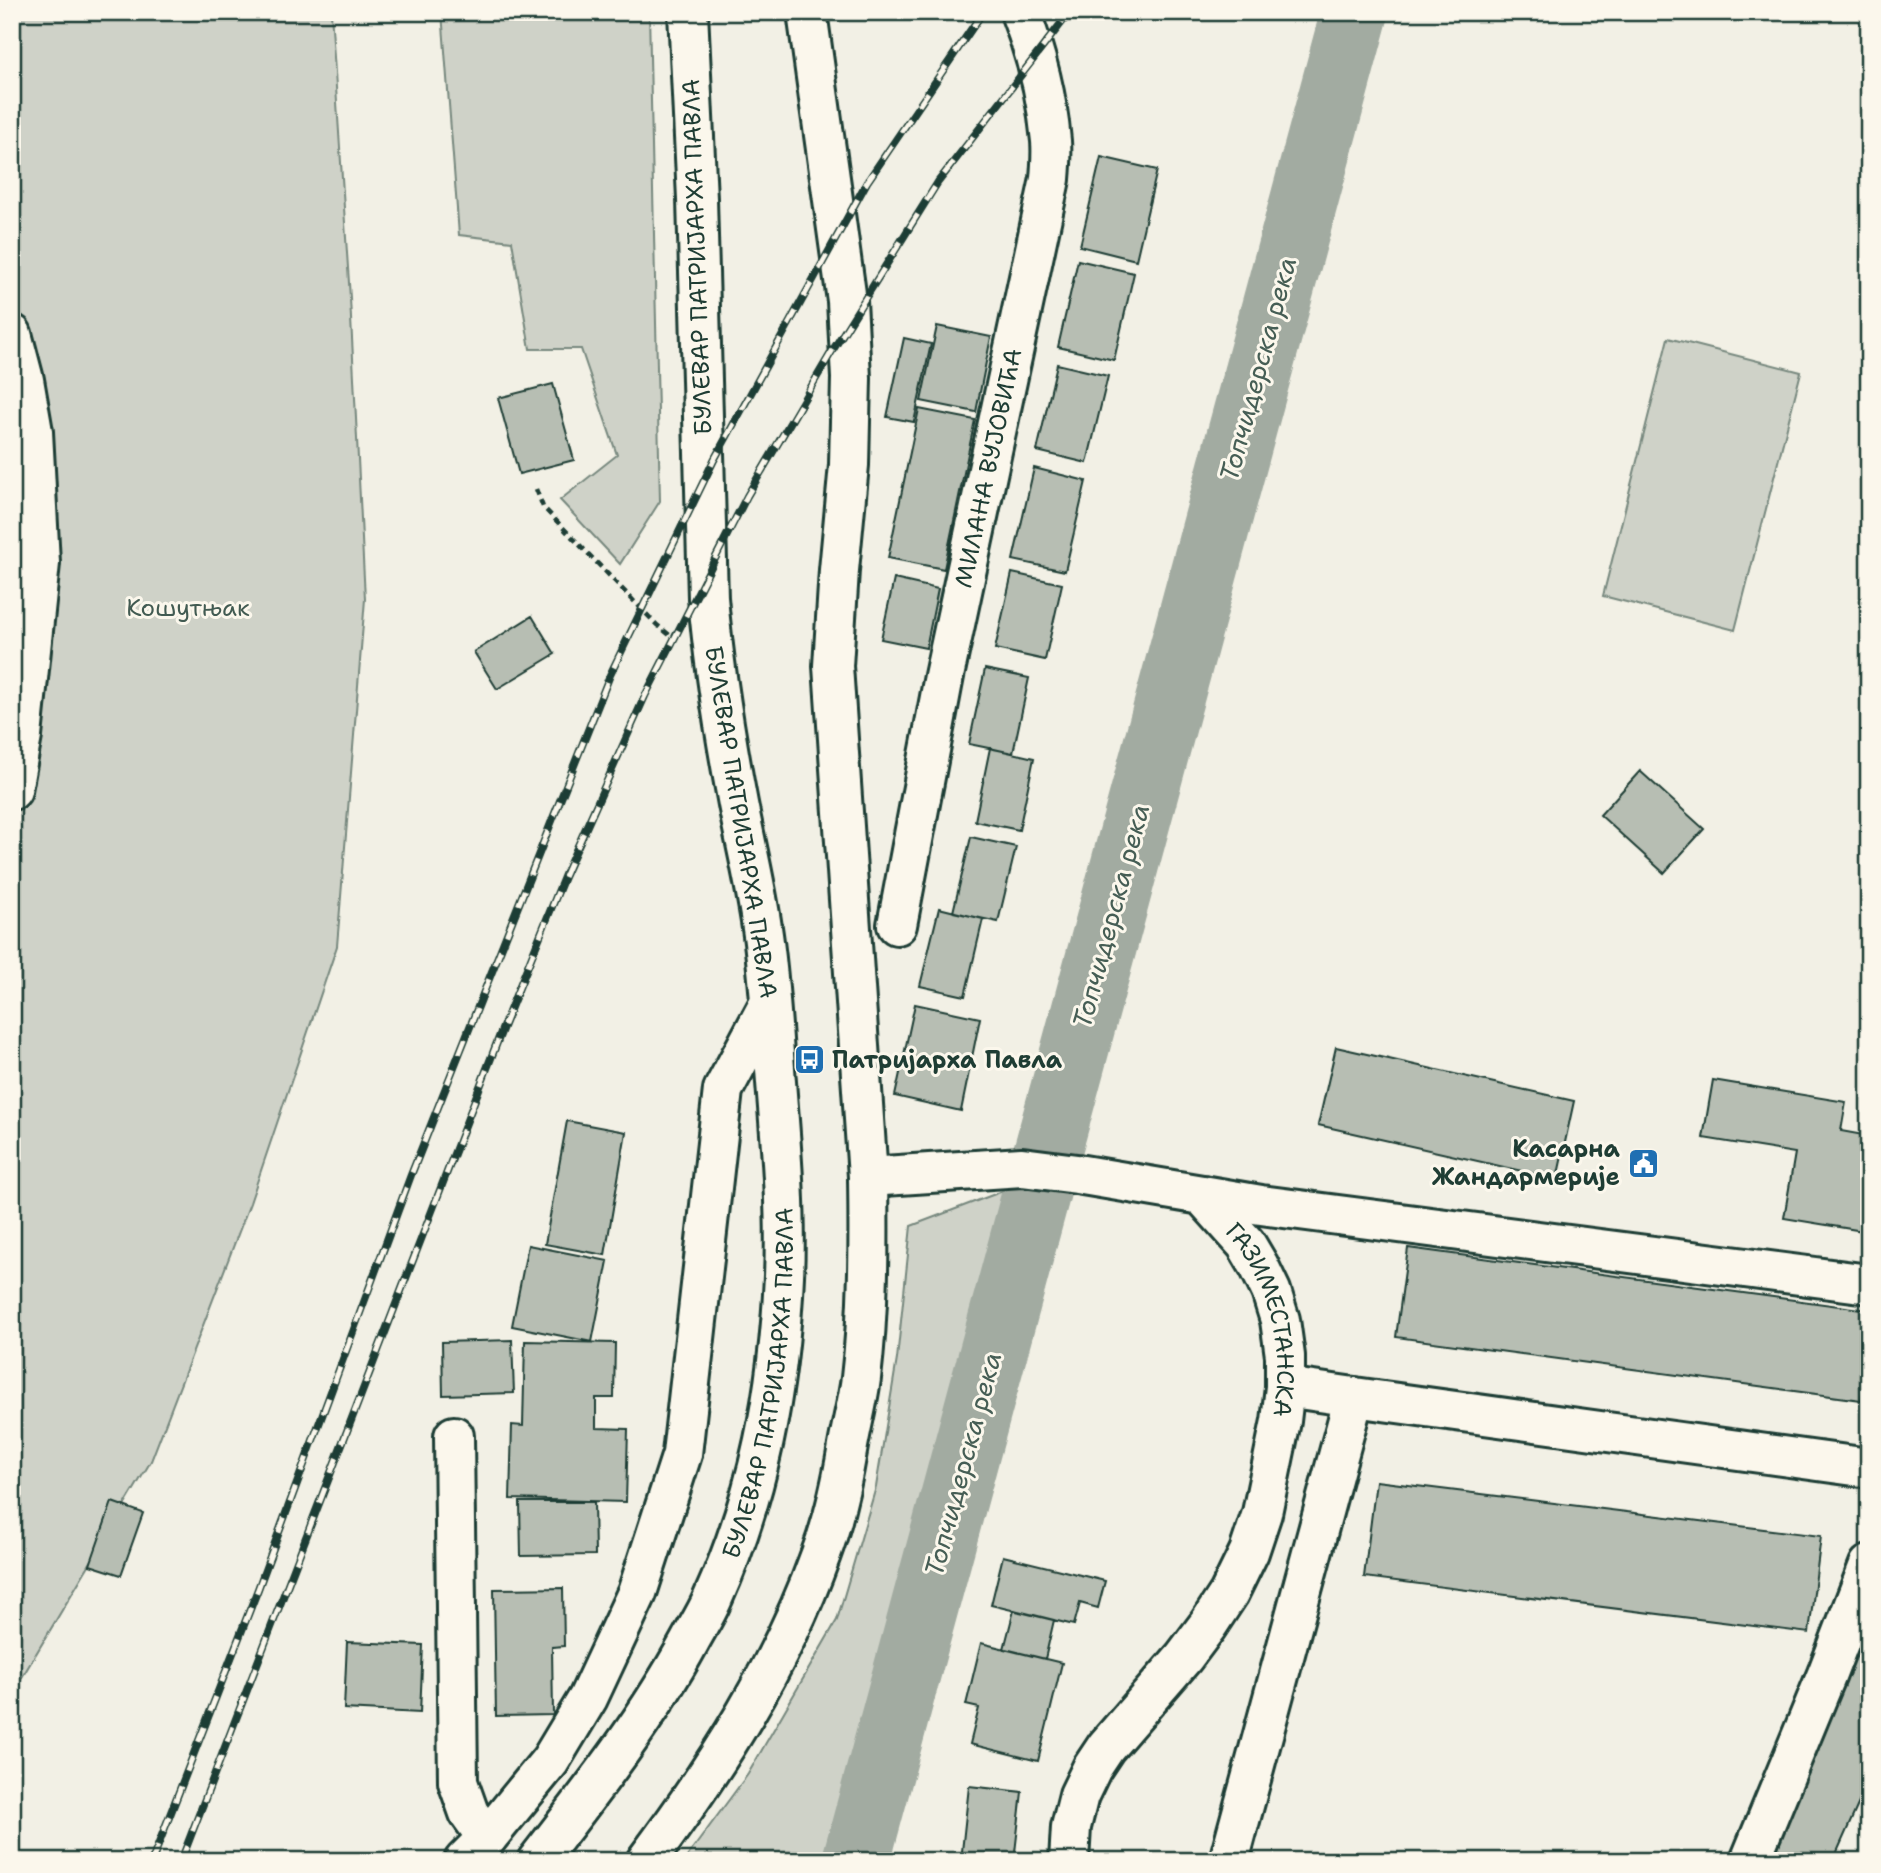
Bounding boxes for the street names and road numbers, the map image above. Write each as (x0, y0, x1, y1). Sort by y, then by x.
street label: БУЛЕВАР ПАТРИЈАРХА ПАВЛА (675, 78, 719, 436)
street label: МИЛАНА ВУЈОВИЋА (947, 346, 1029, 591)
street label: БУЛЕВАР ПАТРИЈАРХА ПАВЛА (697, 643, 785, 1001)
street label: БУЛЕВАР ПАТРИЈАРХА ПАВЛА (715, 1207, 801, 1563)
street label: ГАЗИМЕСТАНСКА (1218, 1216, 1301, 1419)

